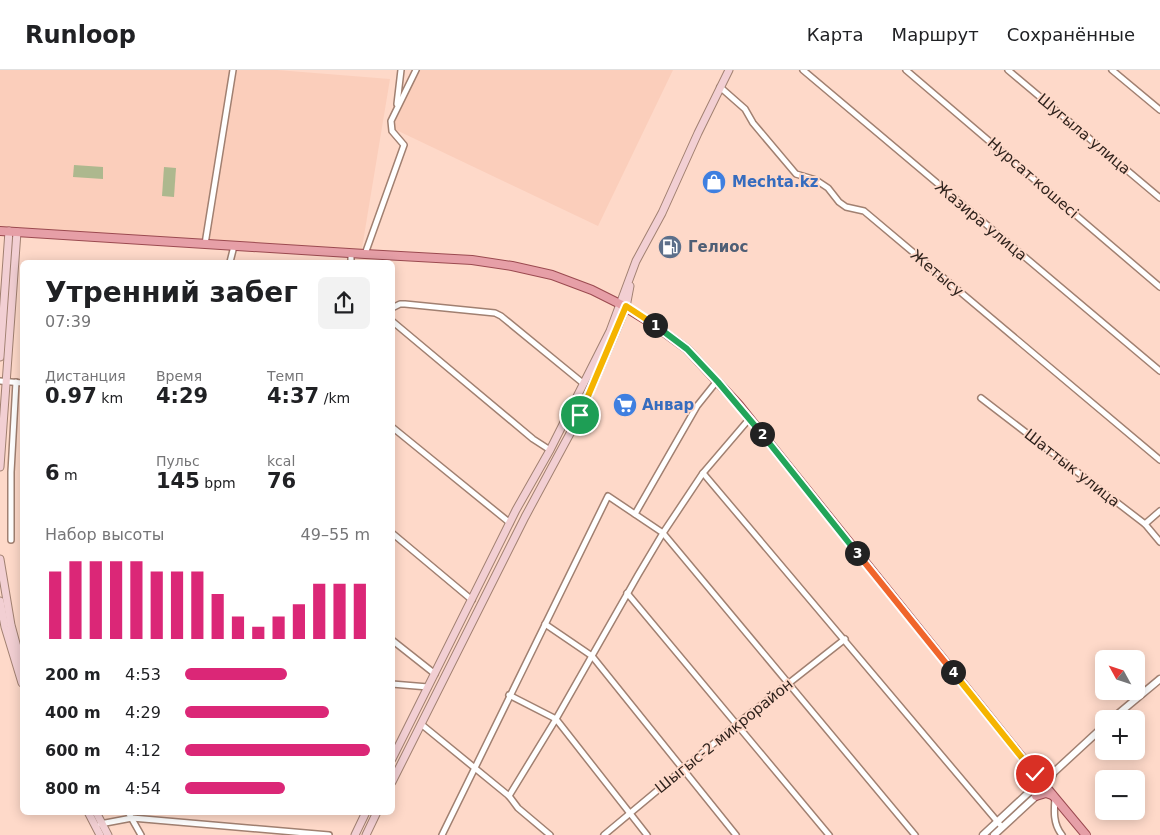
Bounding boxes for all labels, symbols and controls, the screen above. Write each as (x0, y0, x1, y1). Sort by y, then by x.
text: Runloop (25, 21, 136, 49)
text: Карта (807, 24, 864, 45)
text: Маршрут (892, 24, 979, 45)
text: Сохранённые (1007, 24, 1135, 45)
street label: Шугыла улица (1034, 90, 1134, 178)
street label: Нурсат кошесi (984, 134, 1082, 222)
shop icon: Mechta.kz (701, 169, 727, 195)
place label: Mechta.kz (732, 173, 819, 191)
street label: Жазира улица (931, 177, 1031, 265)
fuel station icon: Гелиос (657, 234, 683, 260)
place label: Гелиос (688, 238, 748, 256)
street label: Жетысу (907, 246, 967, 300)
text: Утренний забег (45, 276, 298, 309)
button: share (318, 277, 370, 329)
text: 07:39 (45, 312, 91, 331)
pin: 1 (642, 312, 668, 338)
text: 1 (651, 317, 660, 333)
text: Дистанция (45, 368, 126, 384)
text: Время (156, 368, 202, 384)
text: Темп (267, 368, 304, 384)
text: 0.97 (45, 384, 97, 408)
text: 4:29 (156, 384, 208, 408)
text: 4:37 (267, 384, 319, 408)
text: km (97, 390, 123, 406)
text: /km (319, 390, 350, 406)
supermarket icon: Анвар (612, 392, 638, 418)
pin (559, 394, 601, 436)
place label: Анвар (642, 396, 695, 414)
icon: arrive (566, 401, 594, 429)
pin: 2 (750, 422, 774, 446)
street label: Шаттык улица (1021, 425, 1123, 511)
text: 2 (758, 426, 767, 442)
text: Пульс (156, 453, 200, 469)
text: kcal (267, 453, 295, 469)
text: 6 (45, 461, 60, 485)
text: m (60, 467, 78, 483)
text: 145 (156, 469, 200, 493)
text: 76 (267, 469, 296, 493)
text: bpm (200, 475, 236, 491)
text: Набор высоты (45, 525, 164, 544)
text: 49–55 m (301, 525, 370, 544)
pin: 3 (844, 540, 870, 566)
text: 3 (853, 545, 862, 561)
north arrow (1095, 650, 1145, 700)
map controls (1095, 650, 1145, 820)
pin: 4 (940, 660, 966, 684)
text: 4 (949, 664, 958, 680)
text: 200 m (45, 665, 101, 684)
text: 4:53 (125, 665, 161, 684)
street label: Шыгыс-2 микрорайон (652, 675, 796, 797)
text: 400 m (45, 703, 101, 722)
text: 4:29 (125, 703, 161, 722)
button: + (1095, 710, 1145, 760)
text: 600 m (45, 741, 101, 760)
text: 4:12 (125, 741, 161, 760)
pin (1014, 753, 1056, 795)
icon: check (1021, 760, 1049, 788)
button: − (1095, 770, 1145, 820)
text: 800 m (45, 779, 101, 798)
text: 4:54 (125, 779, 161, 798)

